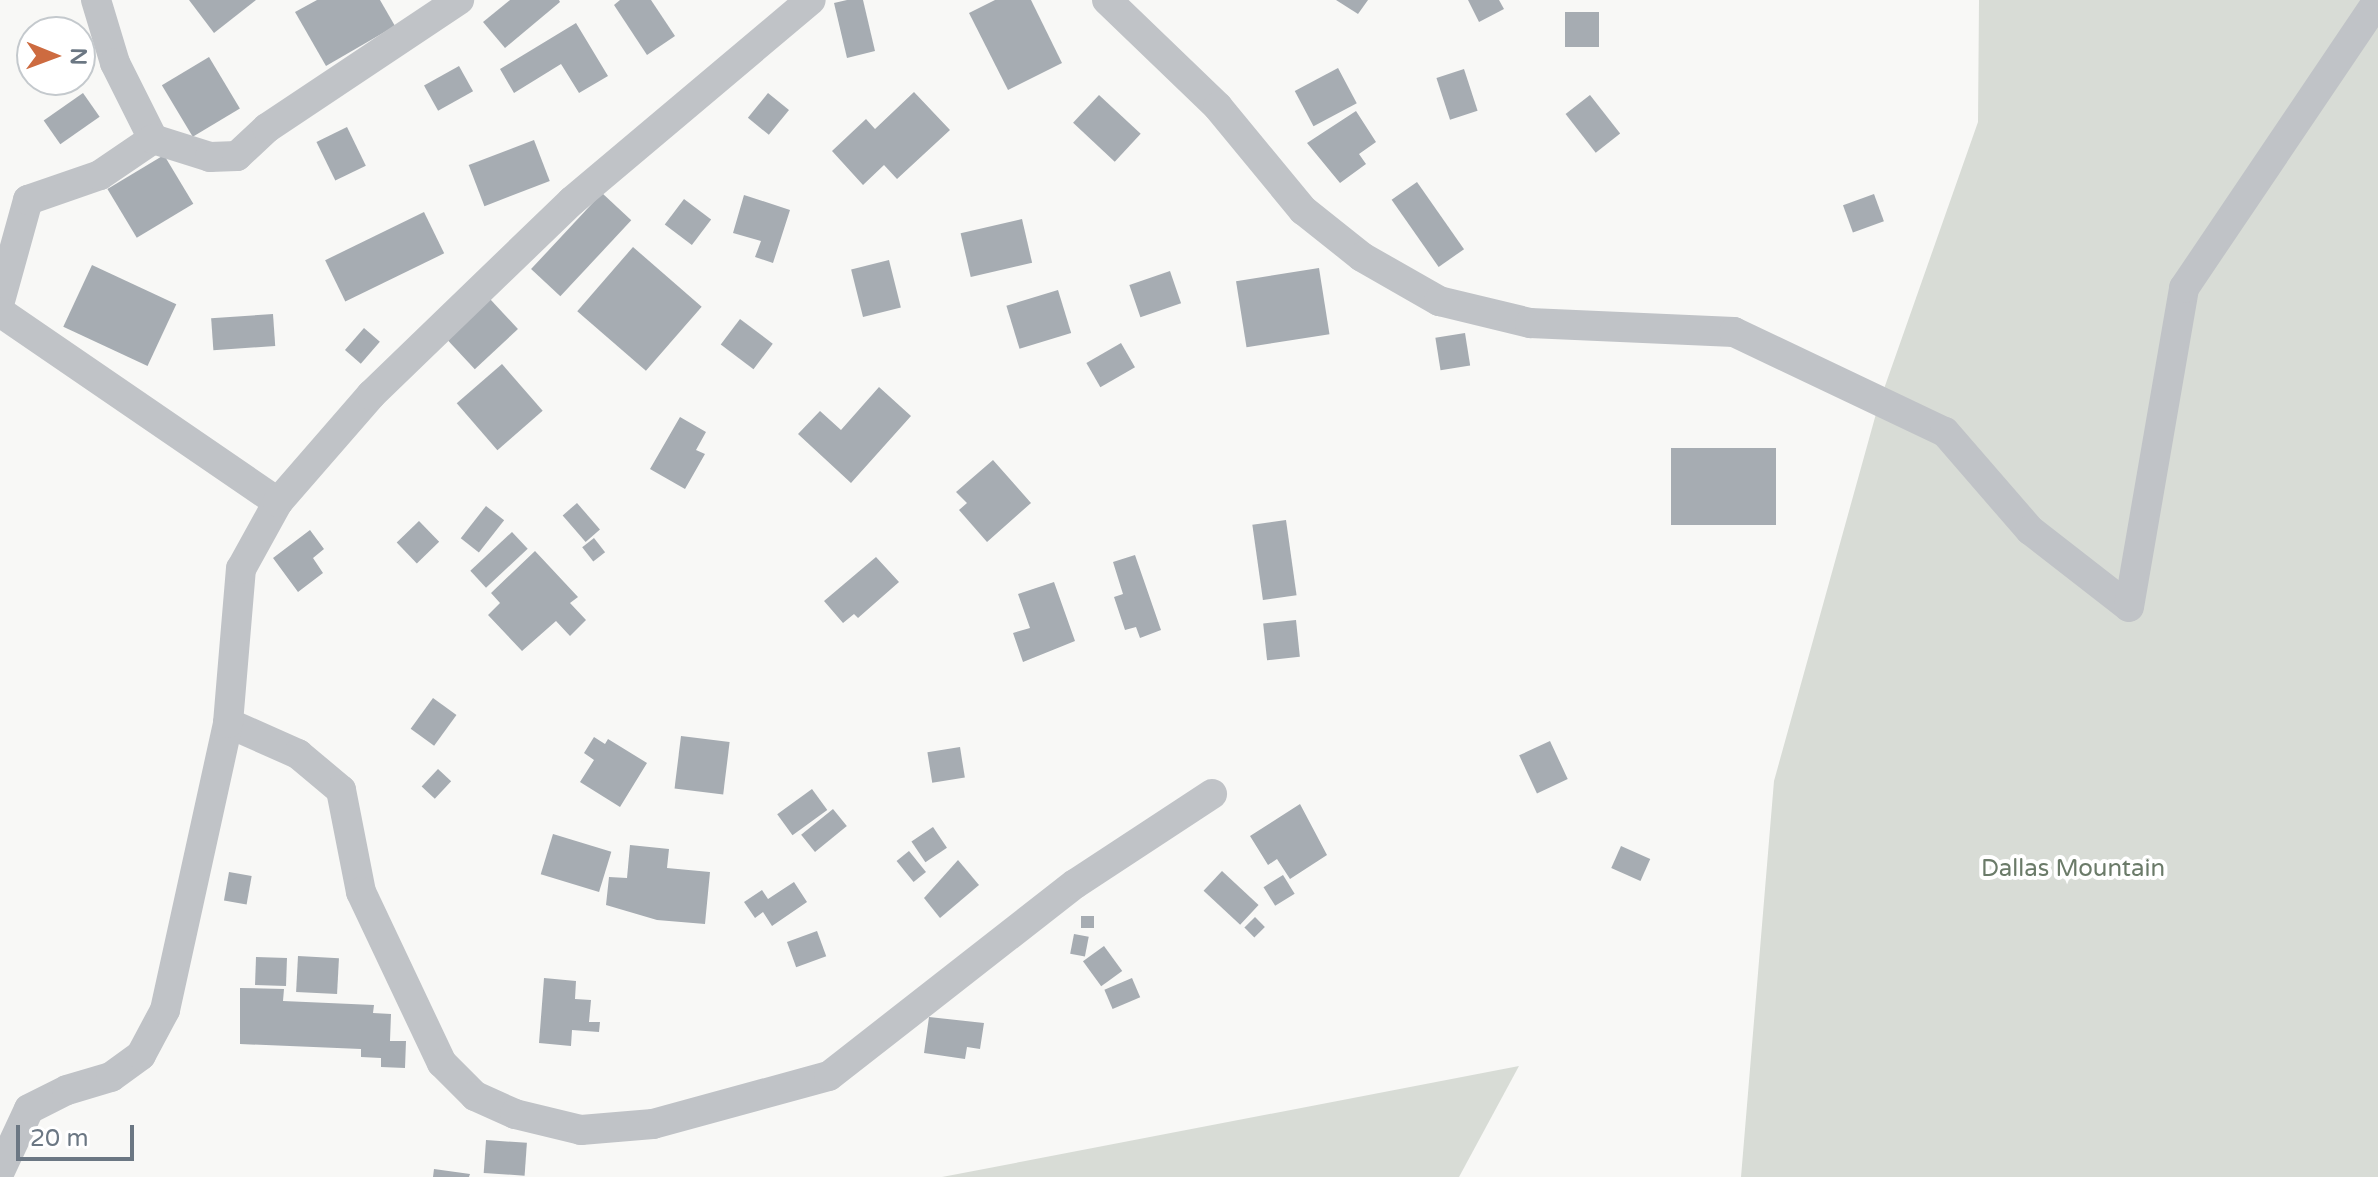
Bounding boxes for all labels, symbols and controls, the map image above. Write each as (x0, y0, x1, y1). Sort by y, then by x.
north arrow (16, 16, 96, 96)
text: N (65, 47, 91, 65)
park label: Dallas Mountain (1981, 855, 2165, 883)
scale bar (20, 1109, 138, 1159)
text: 20 m (30, 1124, 88, 1153)

